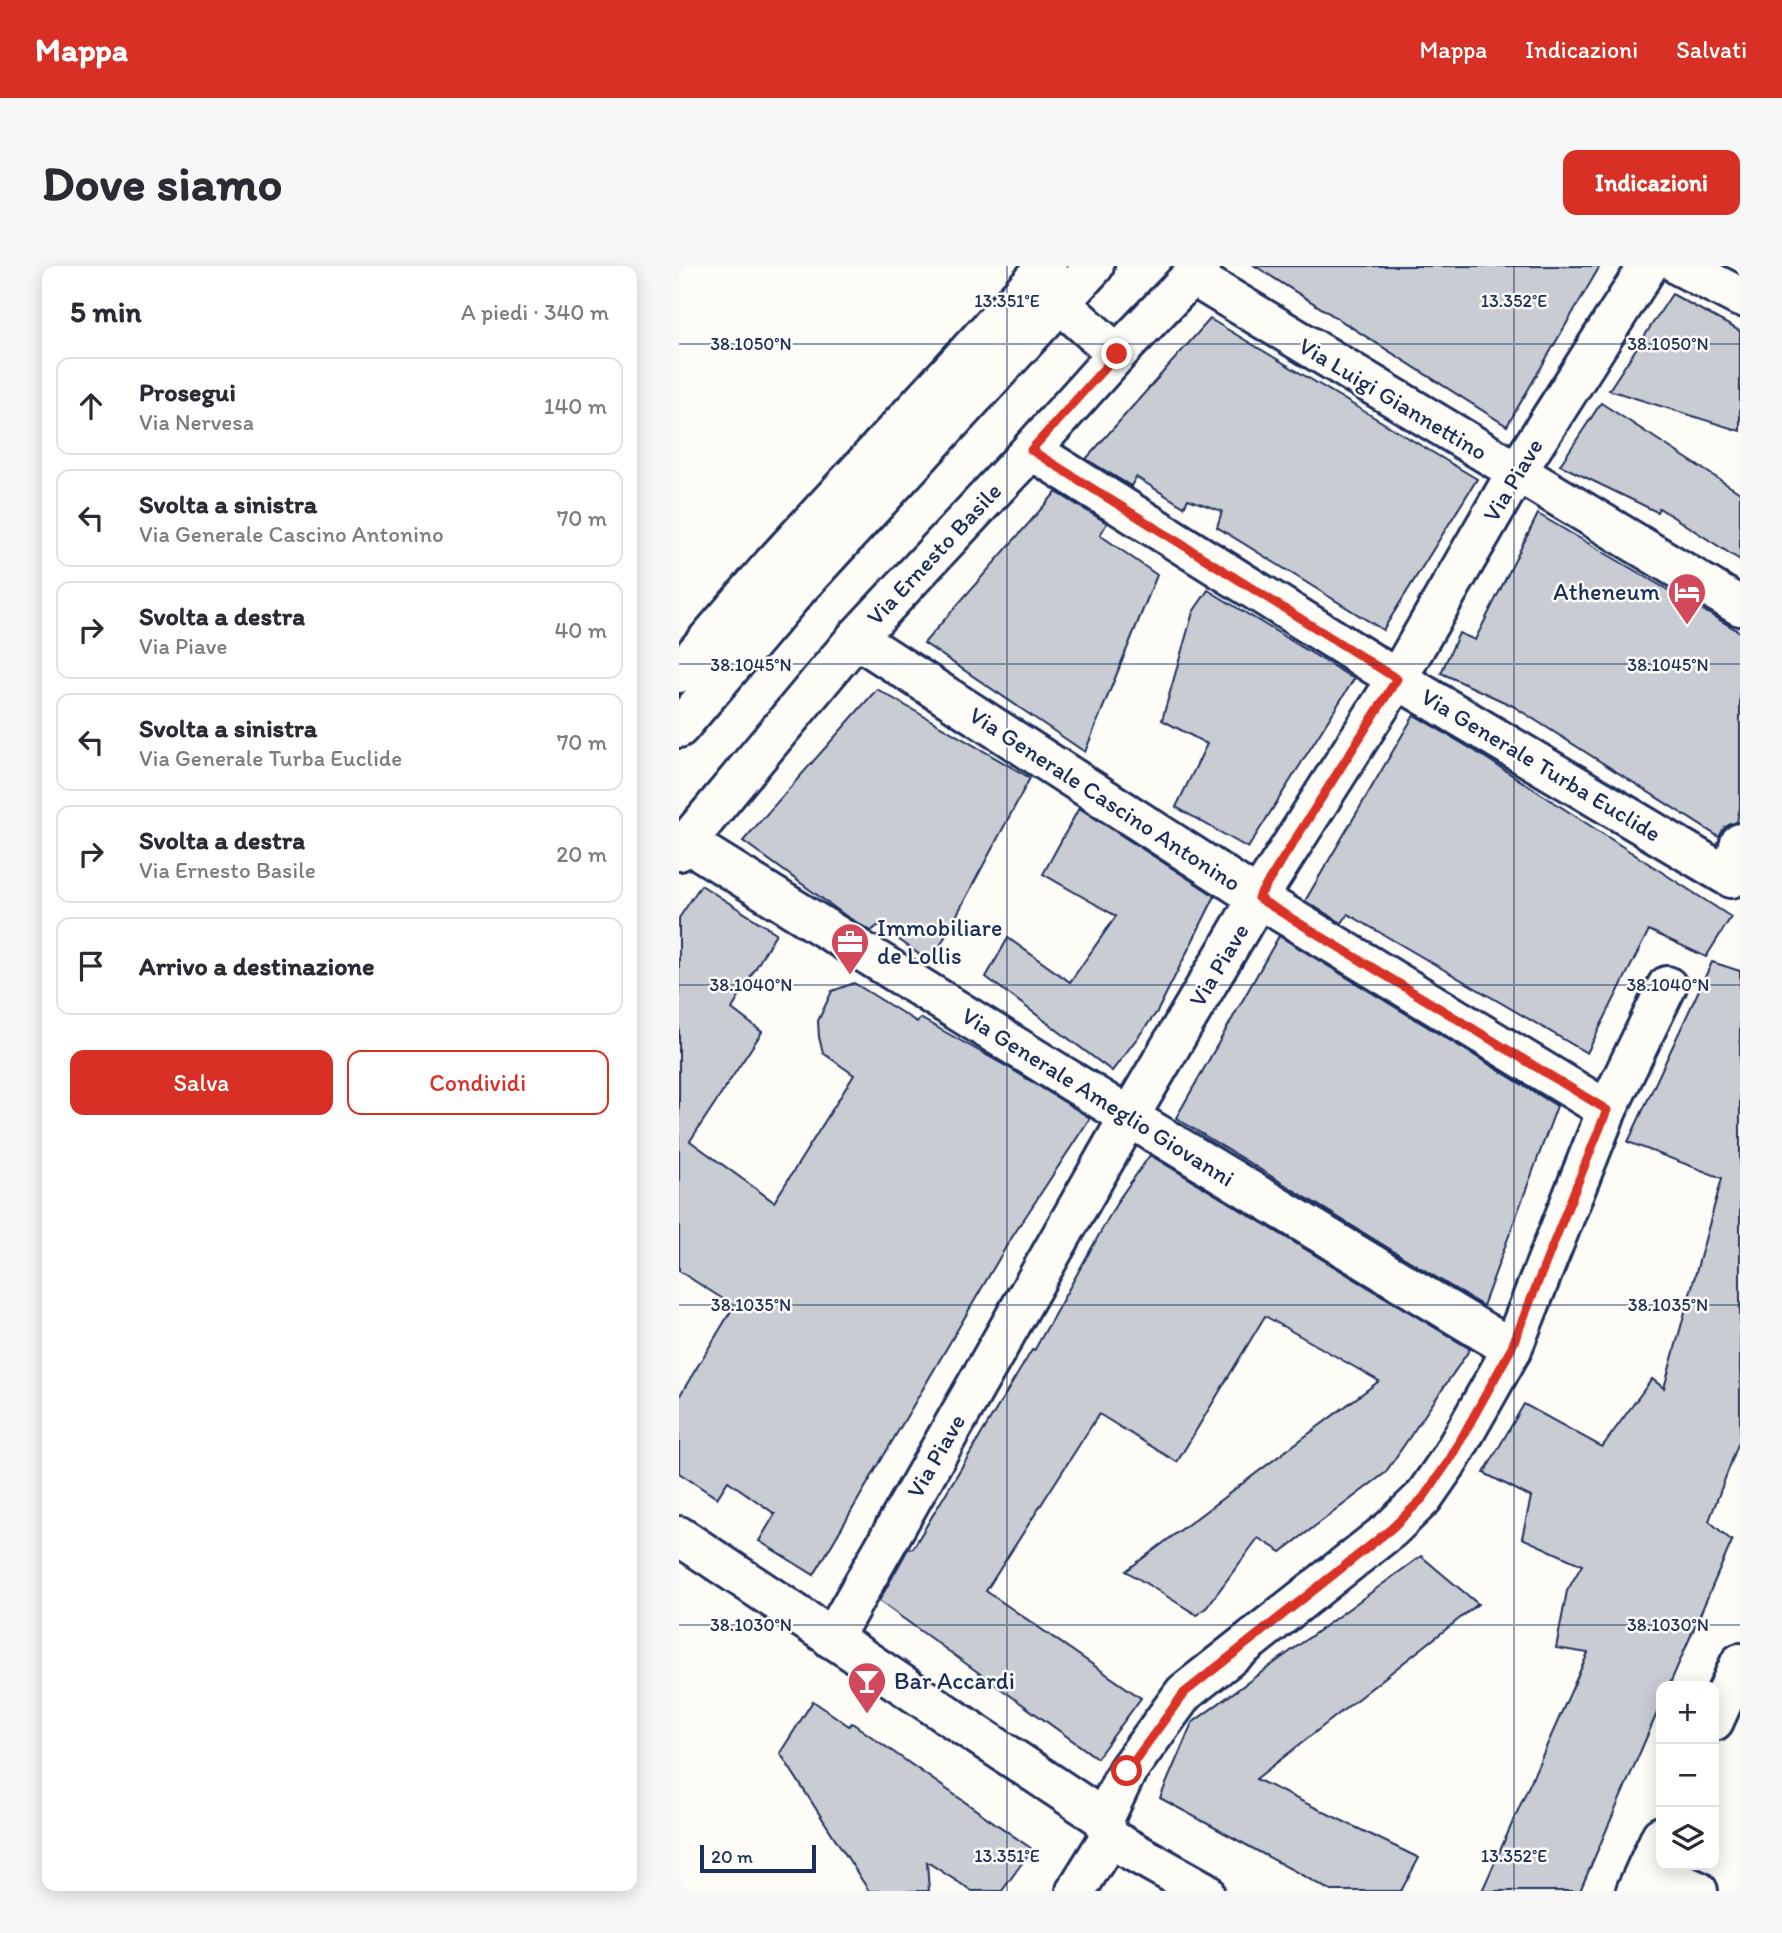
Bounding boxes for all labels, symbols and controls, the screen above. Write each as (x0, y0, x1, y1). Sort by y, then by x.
text: Mappa (35, 30, 128, 69)
text: Mappa (1419, 35, 1487, 64)
text: Indicazioni (1525, 35, 1638, 64)
text: Salvati (1676, 35, 1747, 64)
button: Indicazioni (1563, 150, 1740, 215)
text: Dove siamo (42, 153, 282, 212)
text: 13.351°E (974, 290, 1040, 312)
text: 13.352°E (1481, 290, 1547, 312)
text: 5 min (70, 293, 141, 330)
text: A piedi · 340 m (461, 298, 609, 326)
street label: Via Luigi Giannettino (1294, 331, 1493, 466)
text: 38.1050°N (710, 333, 792, 355)
text: 38.1050°N (1627, 333, 1709, 355)
route end (1101, 338, 1132, 369)
text: Prosegui (139, 376, 236, 408)
icon: ahead (72, 387, 110, 425)
text: 140 m (544, 392, 607, 420)
text: Via Nervesa (139, 408, 254, 436)
street label: Via Piave (1476, 433, 1549, 527)
street label: Via Ernesto Basile (860, 476, 1007, 631)
text: Svolta a sinistra (139, 488, 317, 520)
icon: left (72, 499, 110, 537)
text: 70 m (557, 504, 607, 532)
text: Via Generale Cascino Antonino (139, 520, 444, 548)
hotel icon: Atheneum (1666, 571, 1708, 626)
place label: Atheneum (1553, 577, 1660, 606)
text: Svolta a destra (139, 600, 305, 632)
icon: right (72, 611, 110, 649)
text: 40 m (554, 616, 607, 644)
text: Via Piave (139, 632, 227, 660)
text: 38.1045°N (710, 654, 792, 676)
text: 38.1045°N (1627, 654, 1709, 676)
street label: Via Generale Turba Euclide (1416, 681, 1666, 848)
street label: Via Generale Cascino Antonino (964, 700, 1246, 897)
text: Svolta a sinistra (139, 712, 317, 744)
icon: left (72, 723, 110, 761)
text: 70 m (557, 728, 607, 756)
text: Via Generale Turba Euclide (139, 744, 402, 772)
text: Svolta a destra (139, 824, 305, 856)
icon: right (72, 835, 110, 873)
text: 20 m (556, 840, 607, 868)
text: Via Ernesto Basile (139, 856, 316, 884)
place label: Immobiliare de Lollis (877, 913, 1002, 970)
street label: Via Piave (1182, 918, 1255, 1012)
office icon: Immobiliare de Lollis (829, 921, 871, 976)
icon: arrive (72, 947, 110, 985)
text: Arrivo a destinazione (139, 950, 375, 982)
text: 38.1040°N (710, 974, 792, 996)
text: 38.1040°N (1627, 974, 1709, 996)
street label: Via Generale Ameglio Giovanni (957, 1001, 1240, 1193)
button: Salva (70, 1050, 333, 1115)
button: Condividi (347, 1050, 609, 1115)
text: 38.1035°N (711, 1294, 791, 1316)
text: 38.1035°N (1628, 1294, 1708, 1316)
street label: Via Piave (900, 1409, 971, 1503)
text: 38.1030°N (710, 1614, 792, 1636)
text: 38.1030°N (1627, 1614, 1709, 1636)
bar icon: Bar Accardi (846, 1660, 888, 1715)
place label: Bar Accardi (894, 1666, 1015, 1695)
map controls (1656, 1681, 1719, 1870)
button: + (1656, 1681, 1719, 1744)
button: − (1656, 1744, 1719, 1807)
route start (1111, 1755, 1142, 1786)
button: layers (1656, 1807, 1719, 1870)
scale bar (700, 1842, 815, 1874)
text: 20 m (711, 1845, 753, 1868)
text: 13.351°E (974, 1845, 1040, 1867)
text: 13.352°E (1481, 1845, 1547, 1867)

